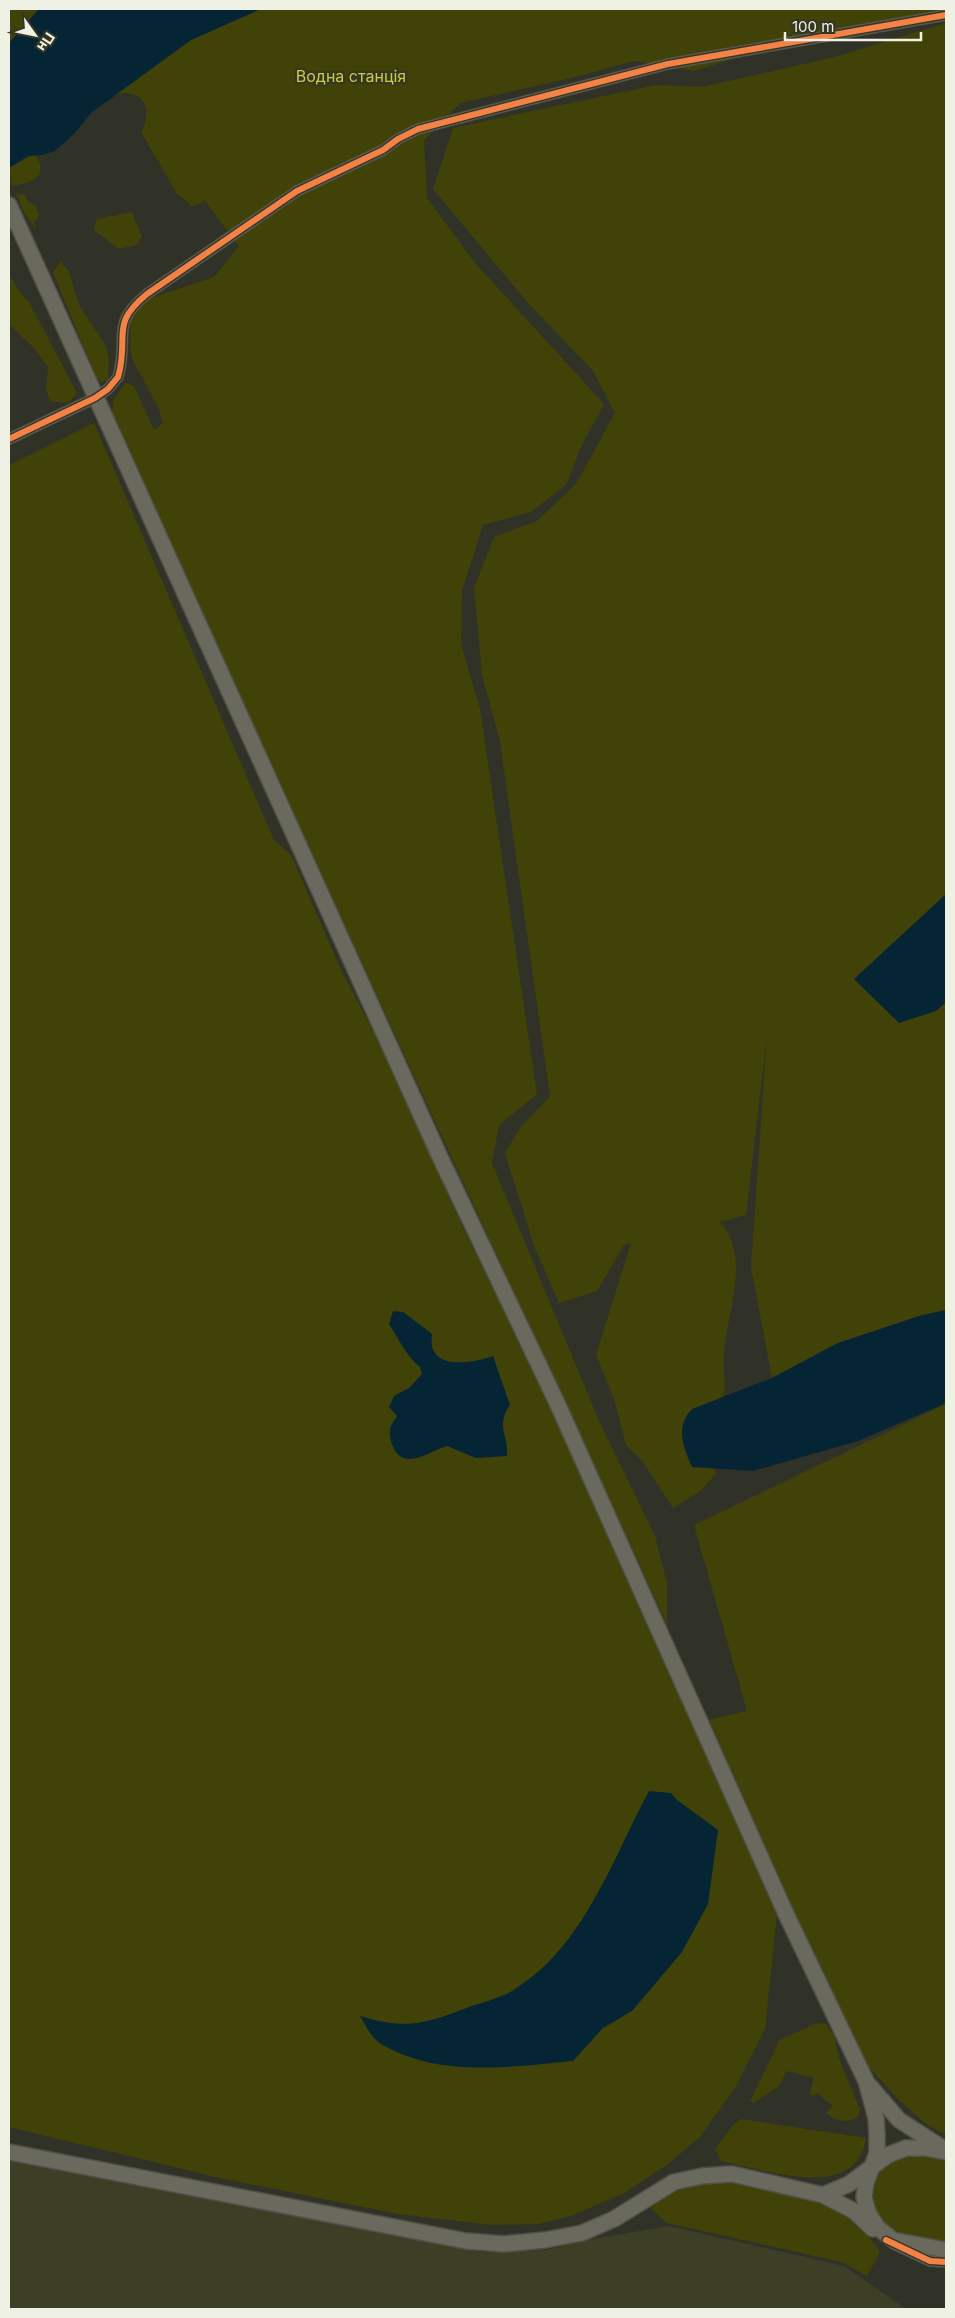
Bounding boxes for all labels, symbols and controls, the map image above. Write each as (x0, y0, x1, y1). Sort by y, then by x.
north arrow (10, 10, 60, 60)
scale bar (785, 10, 921, 42)
text: 100 m (792, 17, 834, 36)
text: Пн (34, 30, 59, 55)
park label: Водна станція (296, 66, 406, 86)

